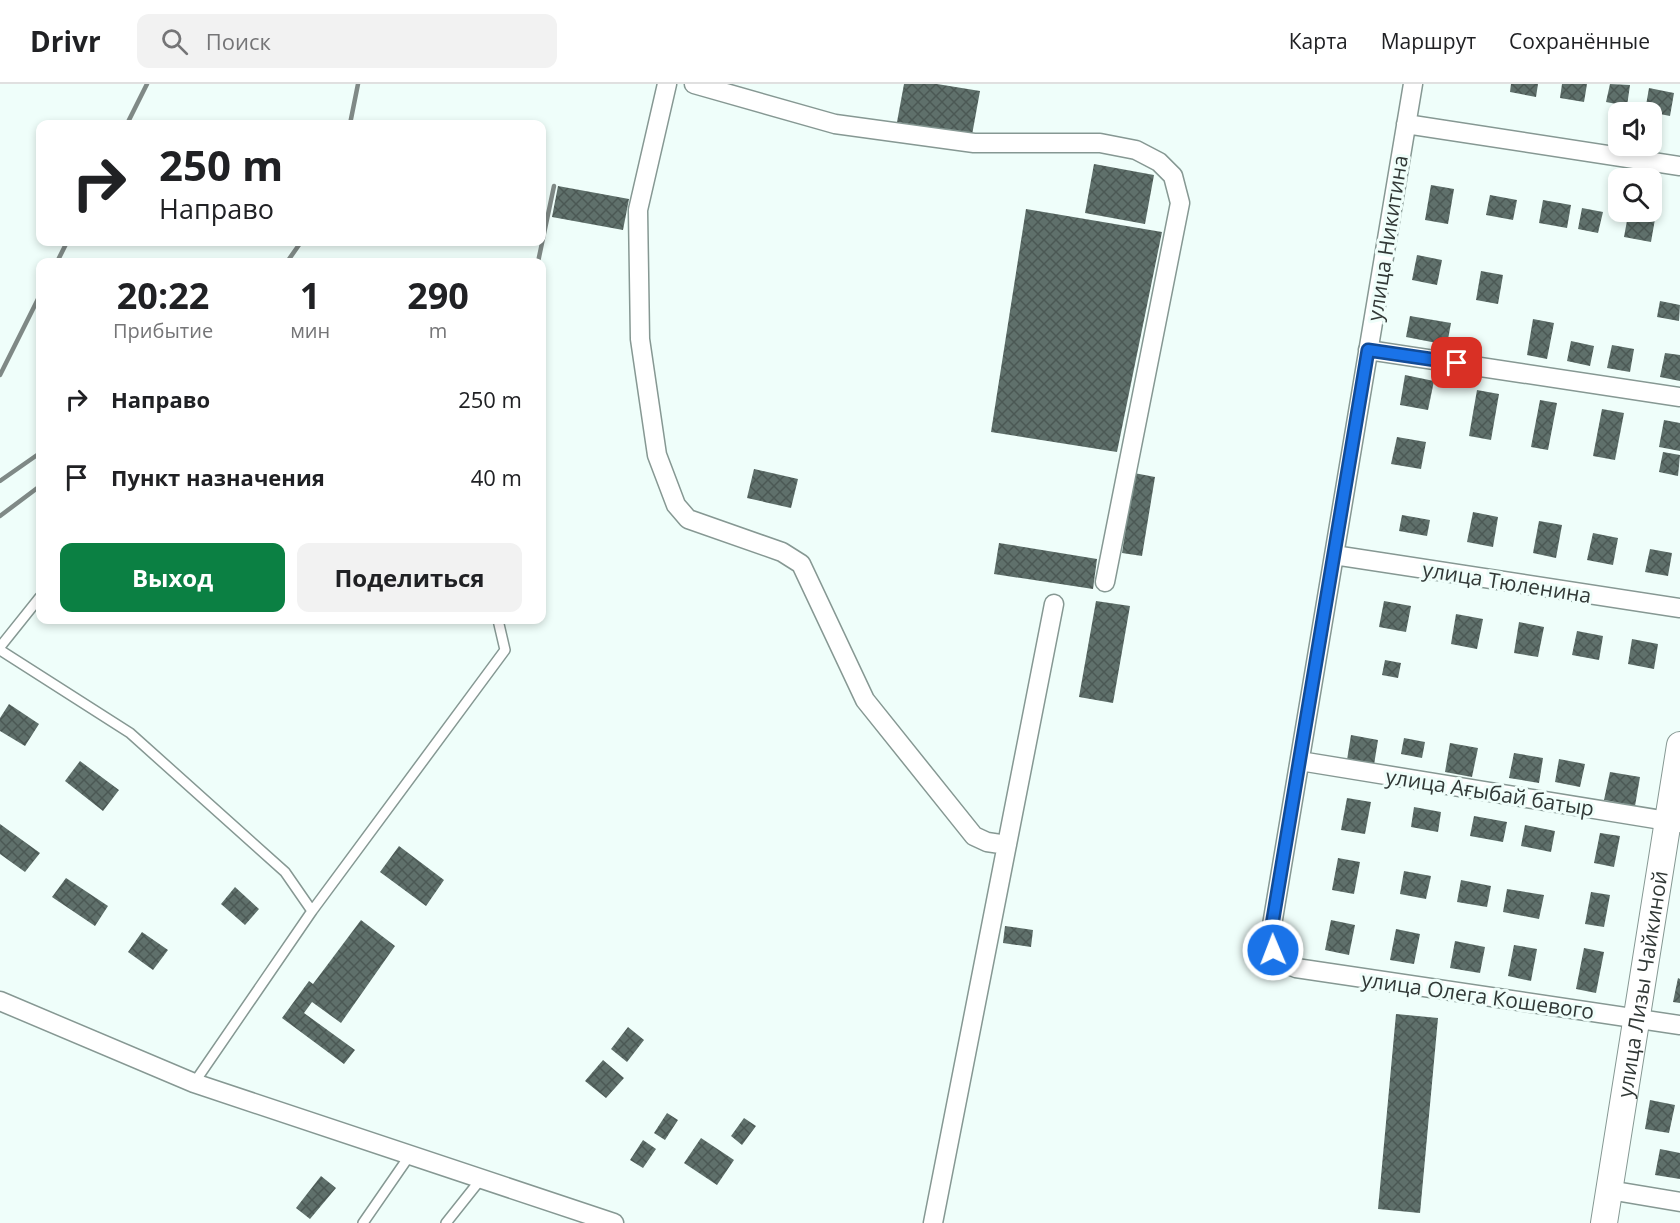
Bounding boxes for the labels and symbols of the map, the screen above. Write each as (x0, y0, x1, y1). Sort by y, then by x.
street label: улица Никитина (1360, 153, 1414, 323)
pin (1431, 337, 1482, 388)
street label: улица Тюленина (1421, 555, 1593, 609)
street label: улица Ағыбай батыр (1384, 762, 1596, 822)
street label: улица Лизы Чайкиной (1610, 869, 1674, 1099)
position arrow (1241, 918, 1305, 982)
street label: улица Олега Кошевого (1360, 965, 1596, 1025)

